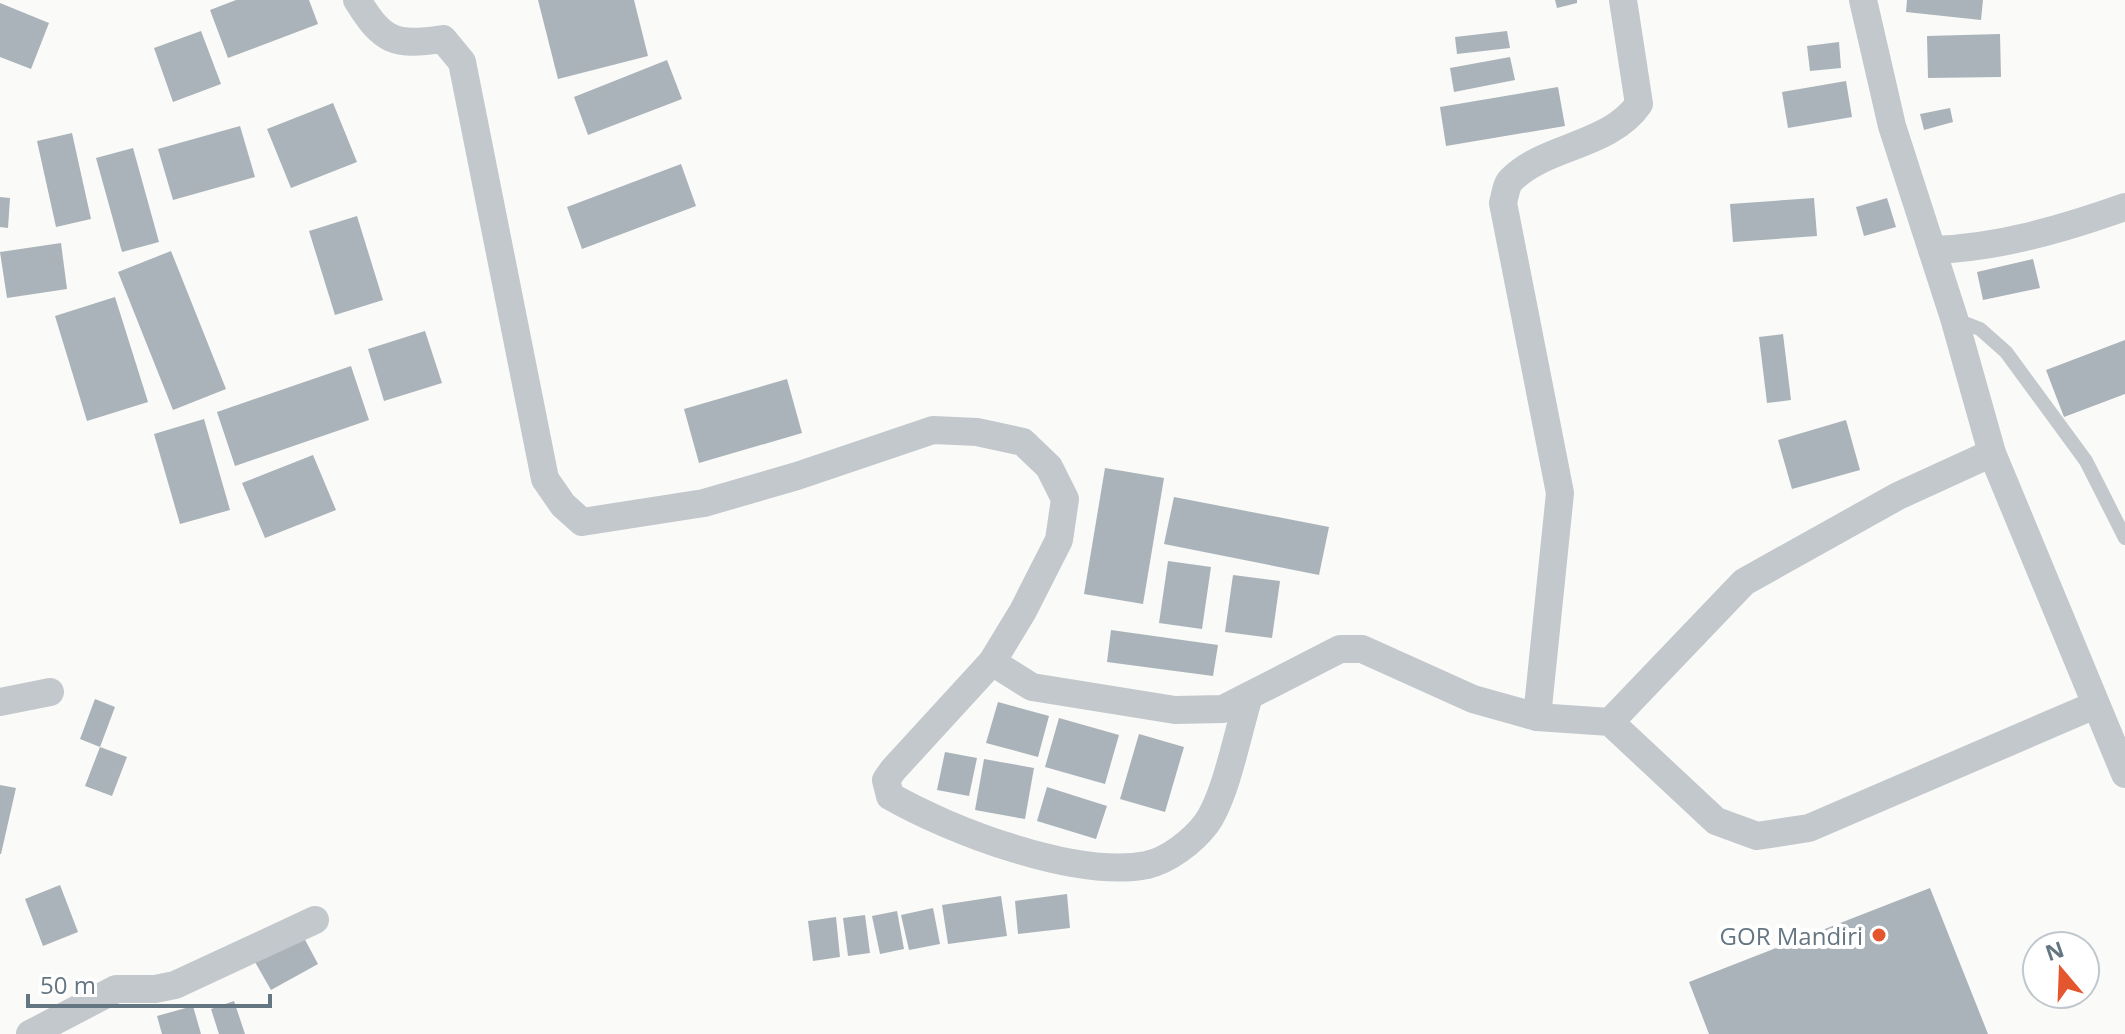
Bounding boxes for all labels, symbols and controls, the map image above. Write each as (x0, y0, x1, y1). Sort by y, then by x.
place label: GOR Mandiri (1720, 919, 1863, 952)
marker: GOR Mandiri (1870, 926, 1888, 944)
north arrow (2021, 930, 2101, 1010)
text: N (2041, 933, 2068, 967)
scale bar (28, 958, 270, 1008)
text: 50 m (40, 968, 96, 1001)

